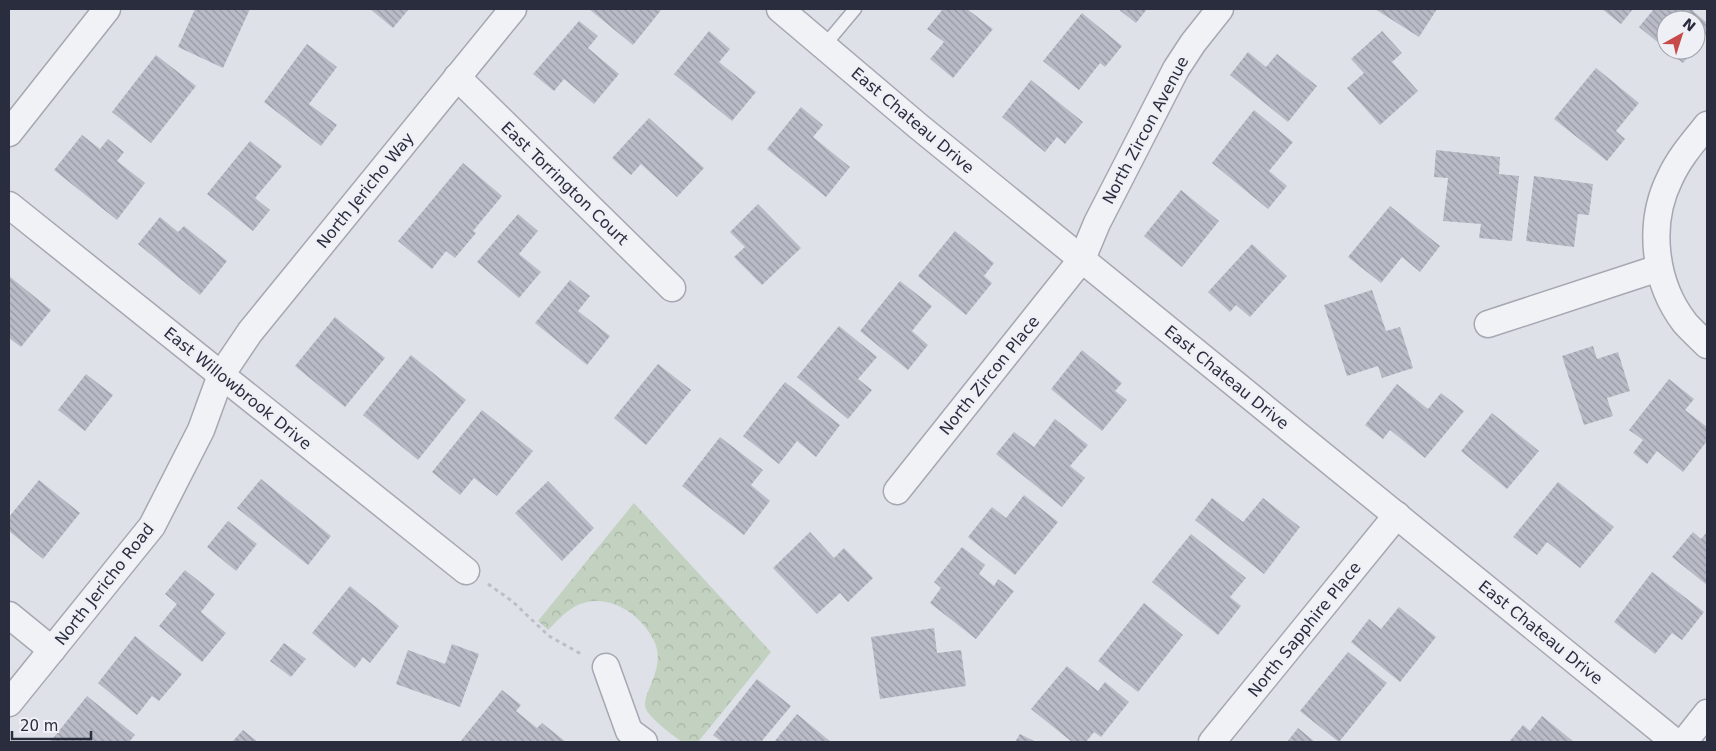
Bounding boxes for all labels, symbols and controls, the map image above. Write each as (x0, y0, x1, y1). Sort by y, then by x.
north arrow (1656, 10, 1706, 60)
text: N (1680, 15, 1699, 35)
street label: North Zircon Avenue (1098, 53, 1192, 207)
street label: East Chateau Drive (847, 63, 978, 177)
street label: East Torrington Court (497, 118, 632, 249)
street label: North Jericho Way (313, 129, 418, 252)
street label: North Zircon Place (935, 312, 1043, 439)
street label: East Chateau Drive (1161, 321, 1293, 433)
street label: East Willowbrook Drive (160, 323, 315, 454)
street label: North Jericho Road (51, 520, 158, 649)
street label: North Sapphire Place (1244, 558, 1365, 701)
street label: East Chateau Drive (1475, 576, 1607, 688)
scale bar (12, 708, 91, 740)
text: 20 m (20, 717, 58, 735)

